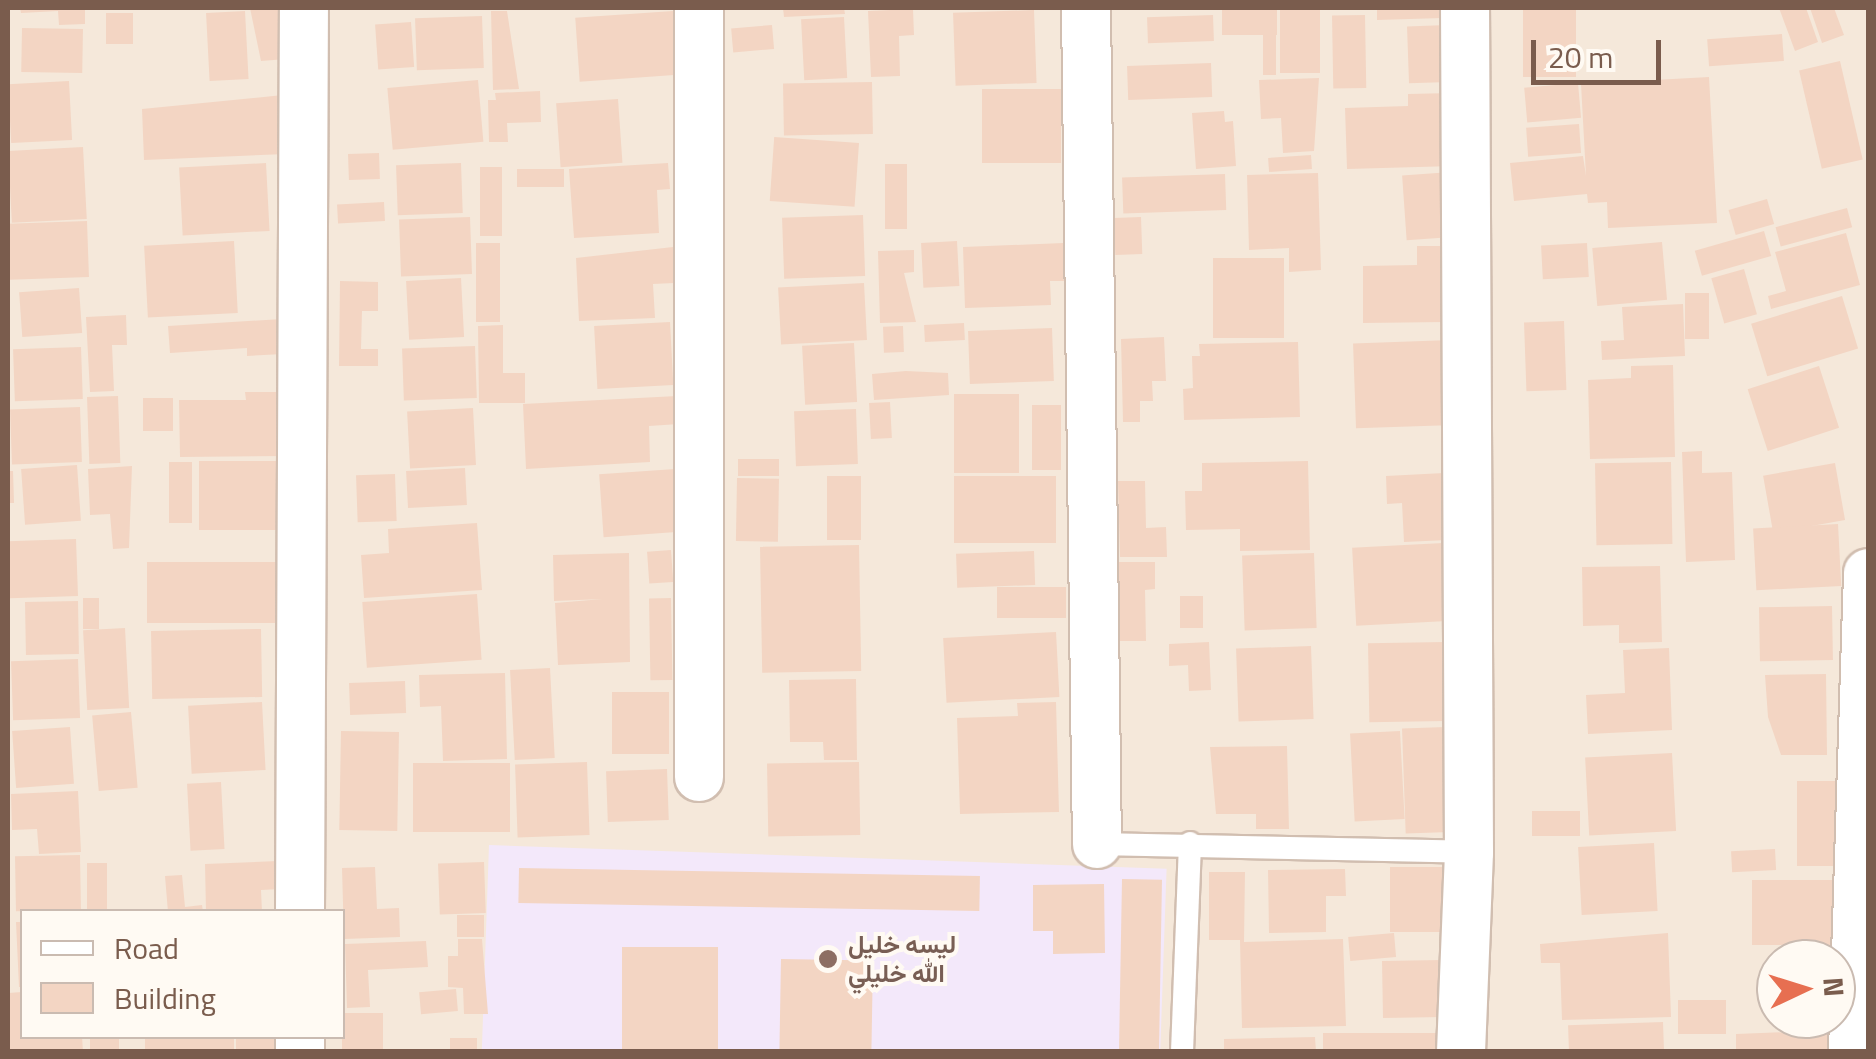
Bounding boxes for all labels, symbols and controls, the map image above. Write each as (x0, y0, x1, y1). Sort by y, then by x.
scale bar (1536, 20, 1666, 82)
text: 20 m (1548, 34, 1613, 80)
legend (20, 909, 345, 1039)
text: Road (114, 925, 179, 971)
place label: ليسه خليل الله خليلي (848, 930, 956, 989)
north arrow (1756, 939, 1856, 1039)
marker: ليسه خليل الله خليلي (817, 948, 839, 970)
text: Building (114, 975, 216, 1021)
text: N (1812, 976, 1857, 998)

